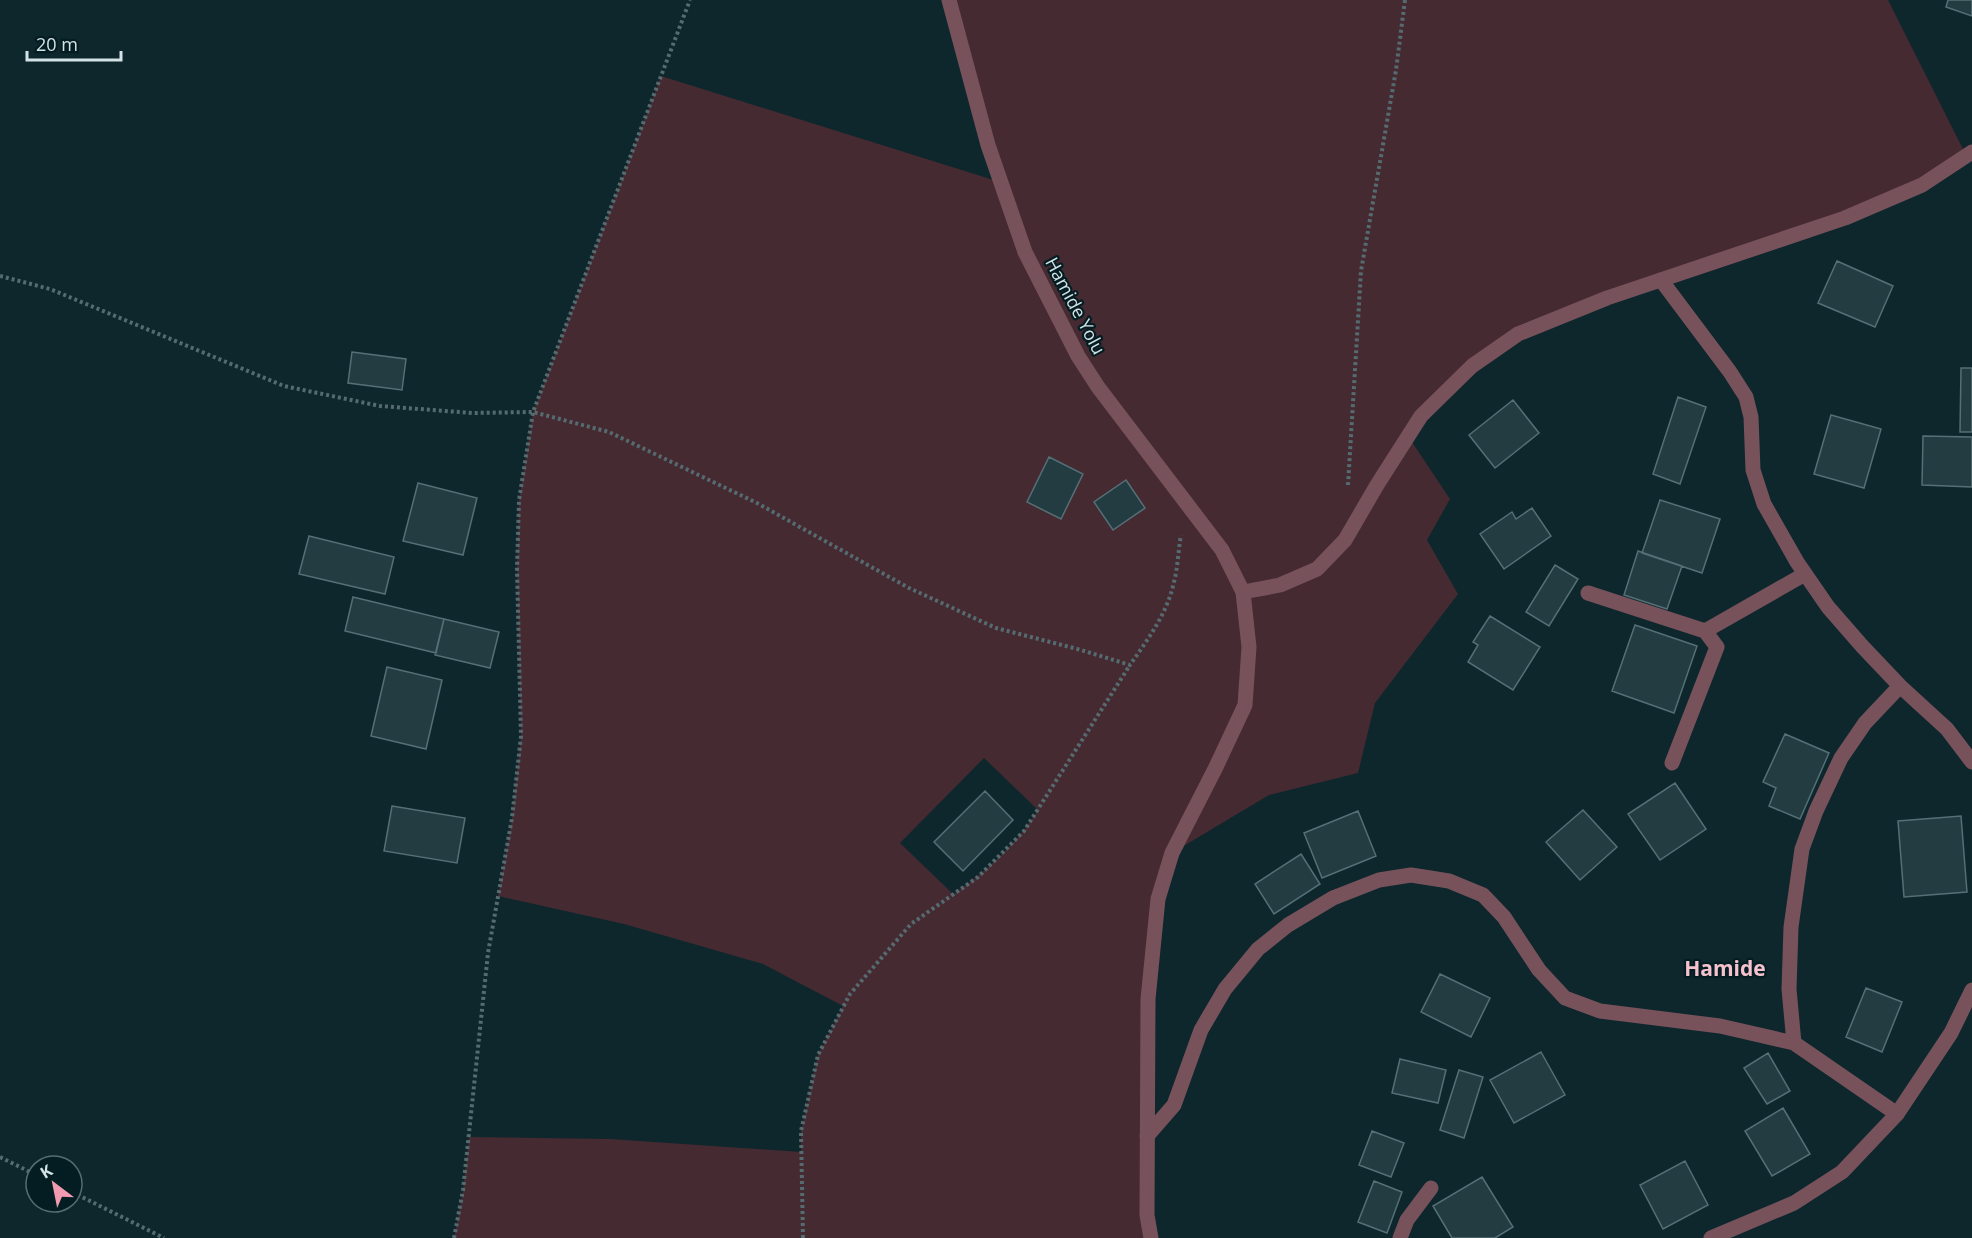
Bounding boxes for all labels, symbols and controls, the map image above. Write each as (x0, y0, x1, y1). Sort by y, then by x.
scale bar (27, 24, 122, 62)
text: 20 m (36, 32, 78, 56)
street label: Hamide Yolu (1040, 253, 1112, 358)
district label: Hamide (1684, 954, 1766, 982)
north arrow (24, 1154, 84, 1214)
text: K (36, 1159, 57, 1183)

